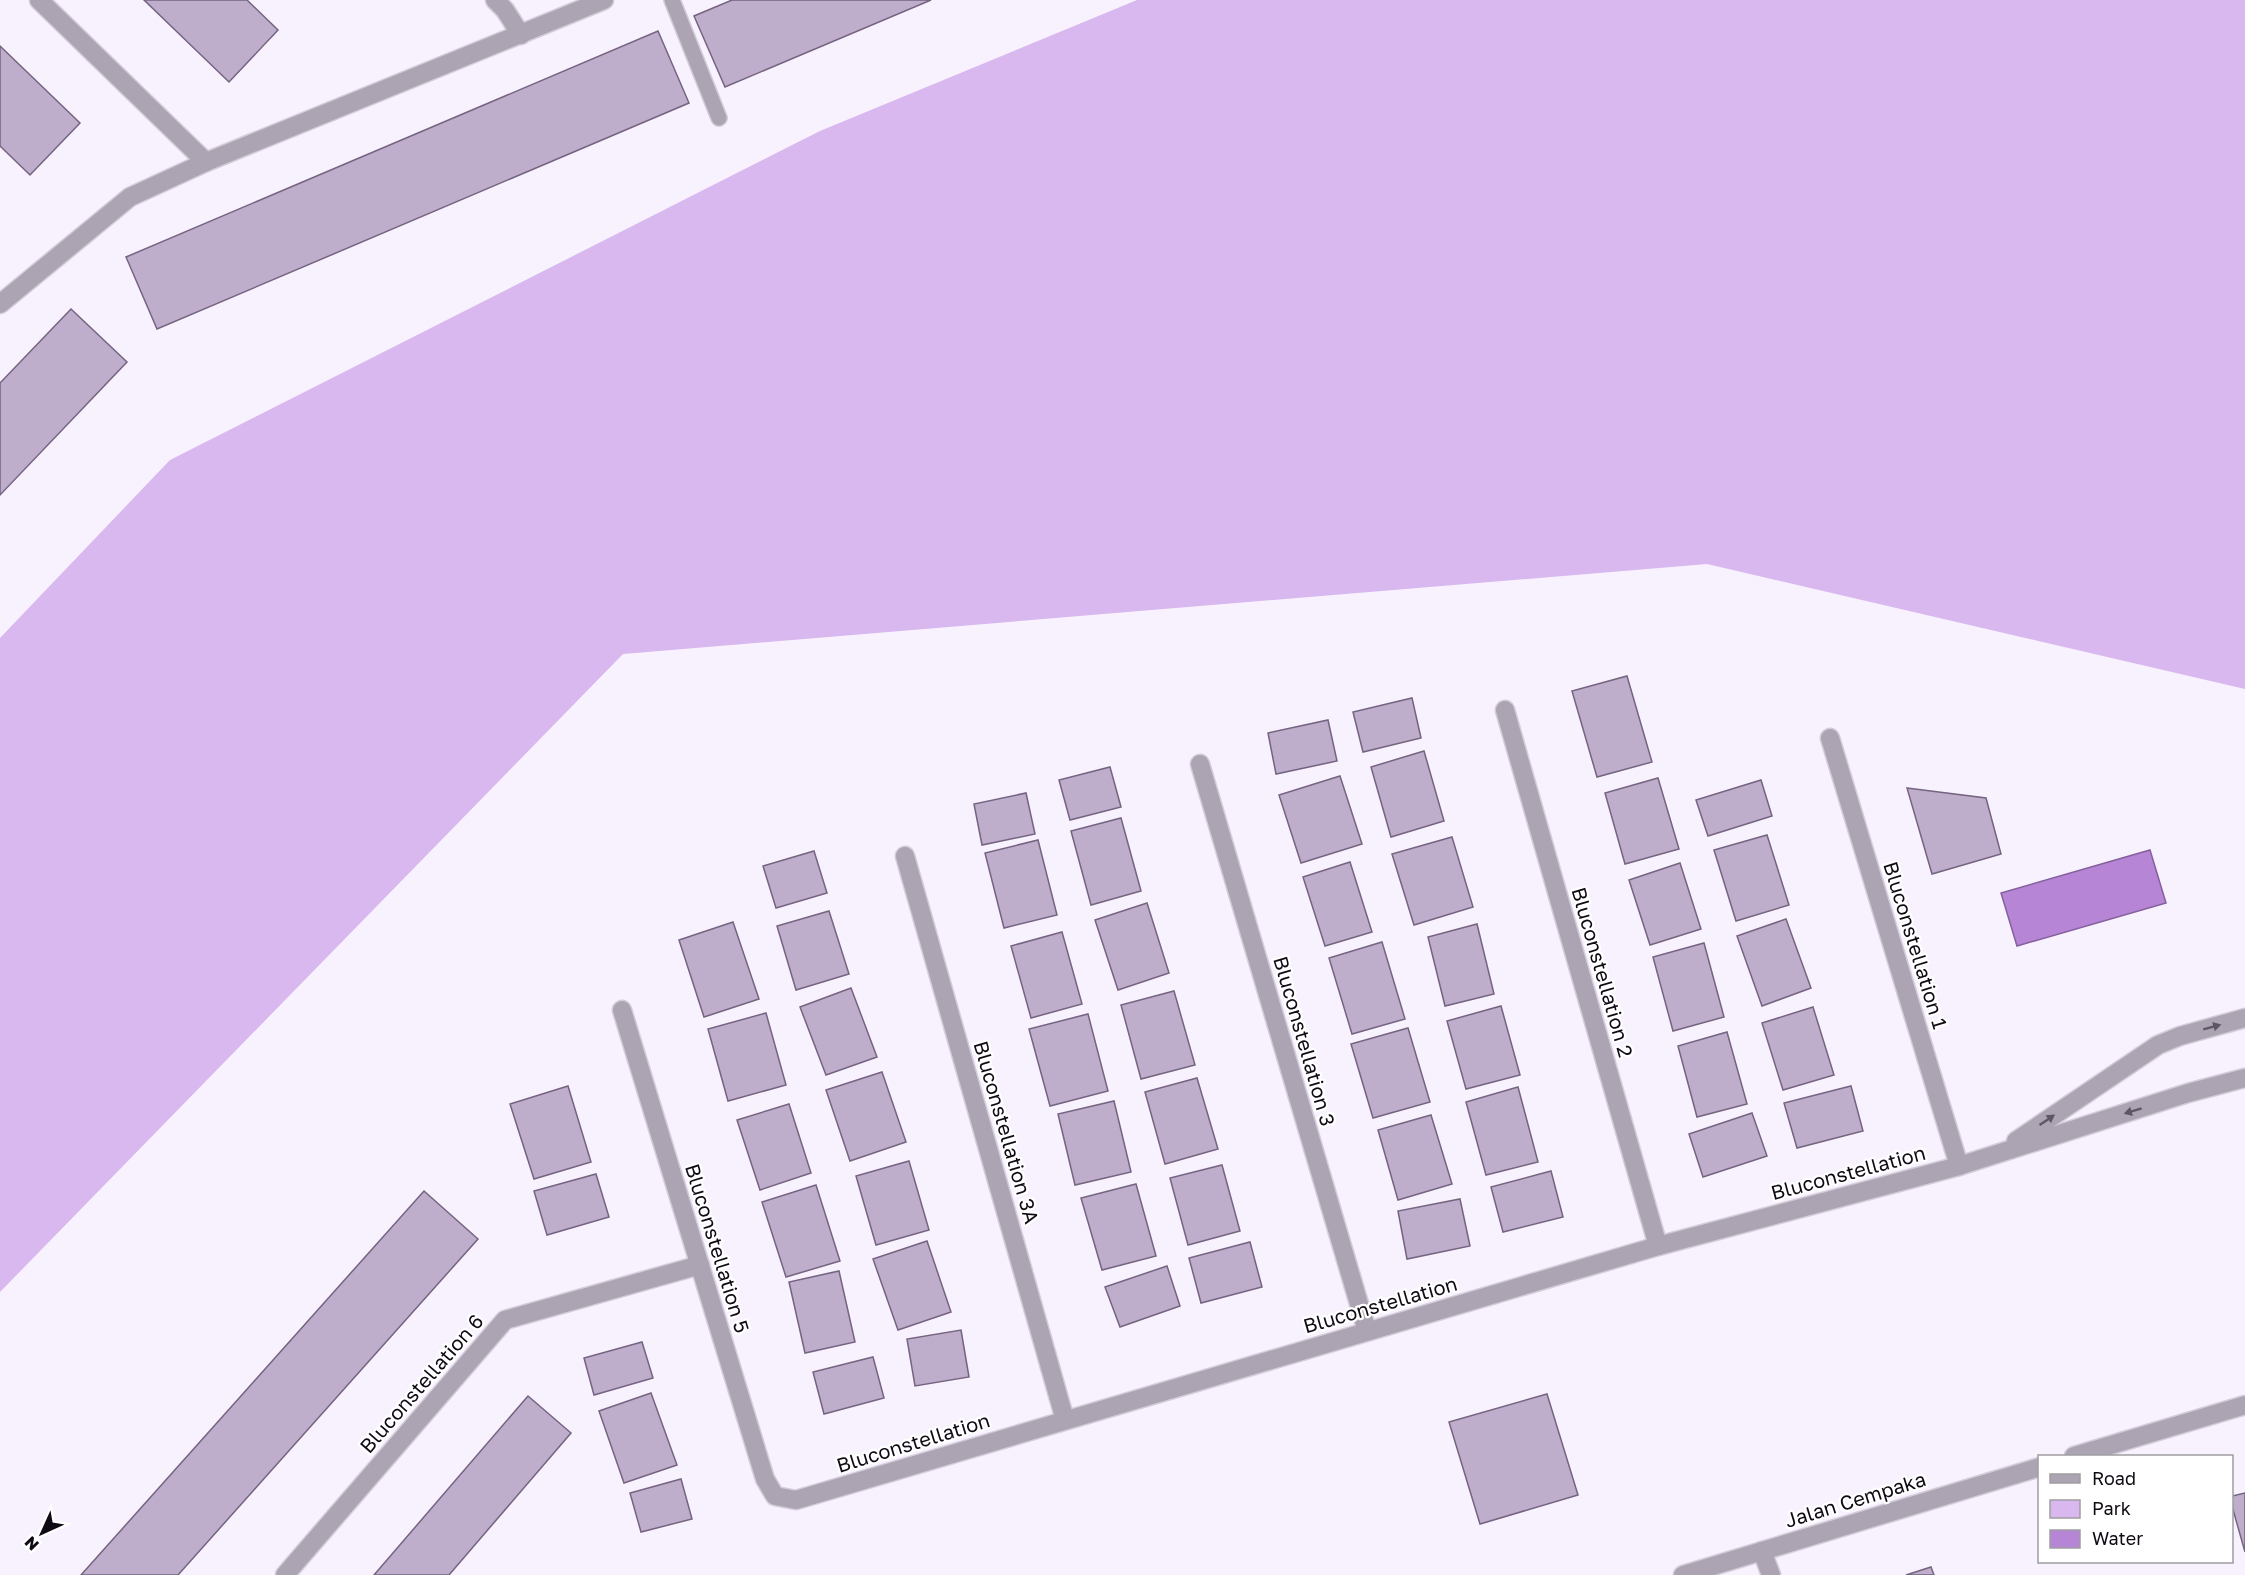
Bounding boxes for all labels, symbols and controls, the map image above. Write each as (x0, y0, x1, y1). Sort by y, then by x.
street label: Bluconstellation 1 (1879, 859, 1953, 1032)
street label: Bluconstellation 2 (1567, 884, 1639, 1060)
street label: Bluconstellation 3 (1269, 953, 1341, 1129)
one-way arrow (2204, 1022, 2222, 1031)
street label: Bluconstellation 3A (969, 1038, 1045, 1226)
one-way arrow (2124, 1107, 2142, 1116)
one-way arrow (2038, 1114, 2054, 1126)
street label: Bluconstellation (1768, 1140, 1928, 1204)
street label: Bluconstellation 5 (681, 1161, 755, 1335)
street label: Bluconstellation (1300, 1271, 1460, 1337)
street label: Bluconstellation 6 (354, 1309, 488, 1457)
street label: Bluconstellation (834, 1407, 992, 1477)
legend (2038, 1455, 2233, 1563)
street label: Jalan Cempaka (1782, 1466, 1928, 1532)
text: Road (2092, 1467, 2136, 1489)
text: Park (2092, 1497, 2131, 1519)
north arrow (12, 1503, 72, 1563)
text: Water (2092, 1527, 2143, 1549)
text: N (20, 1532, 43, 1555)

